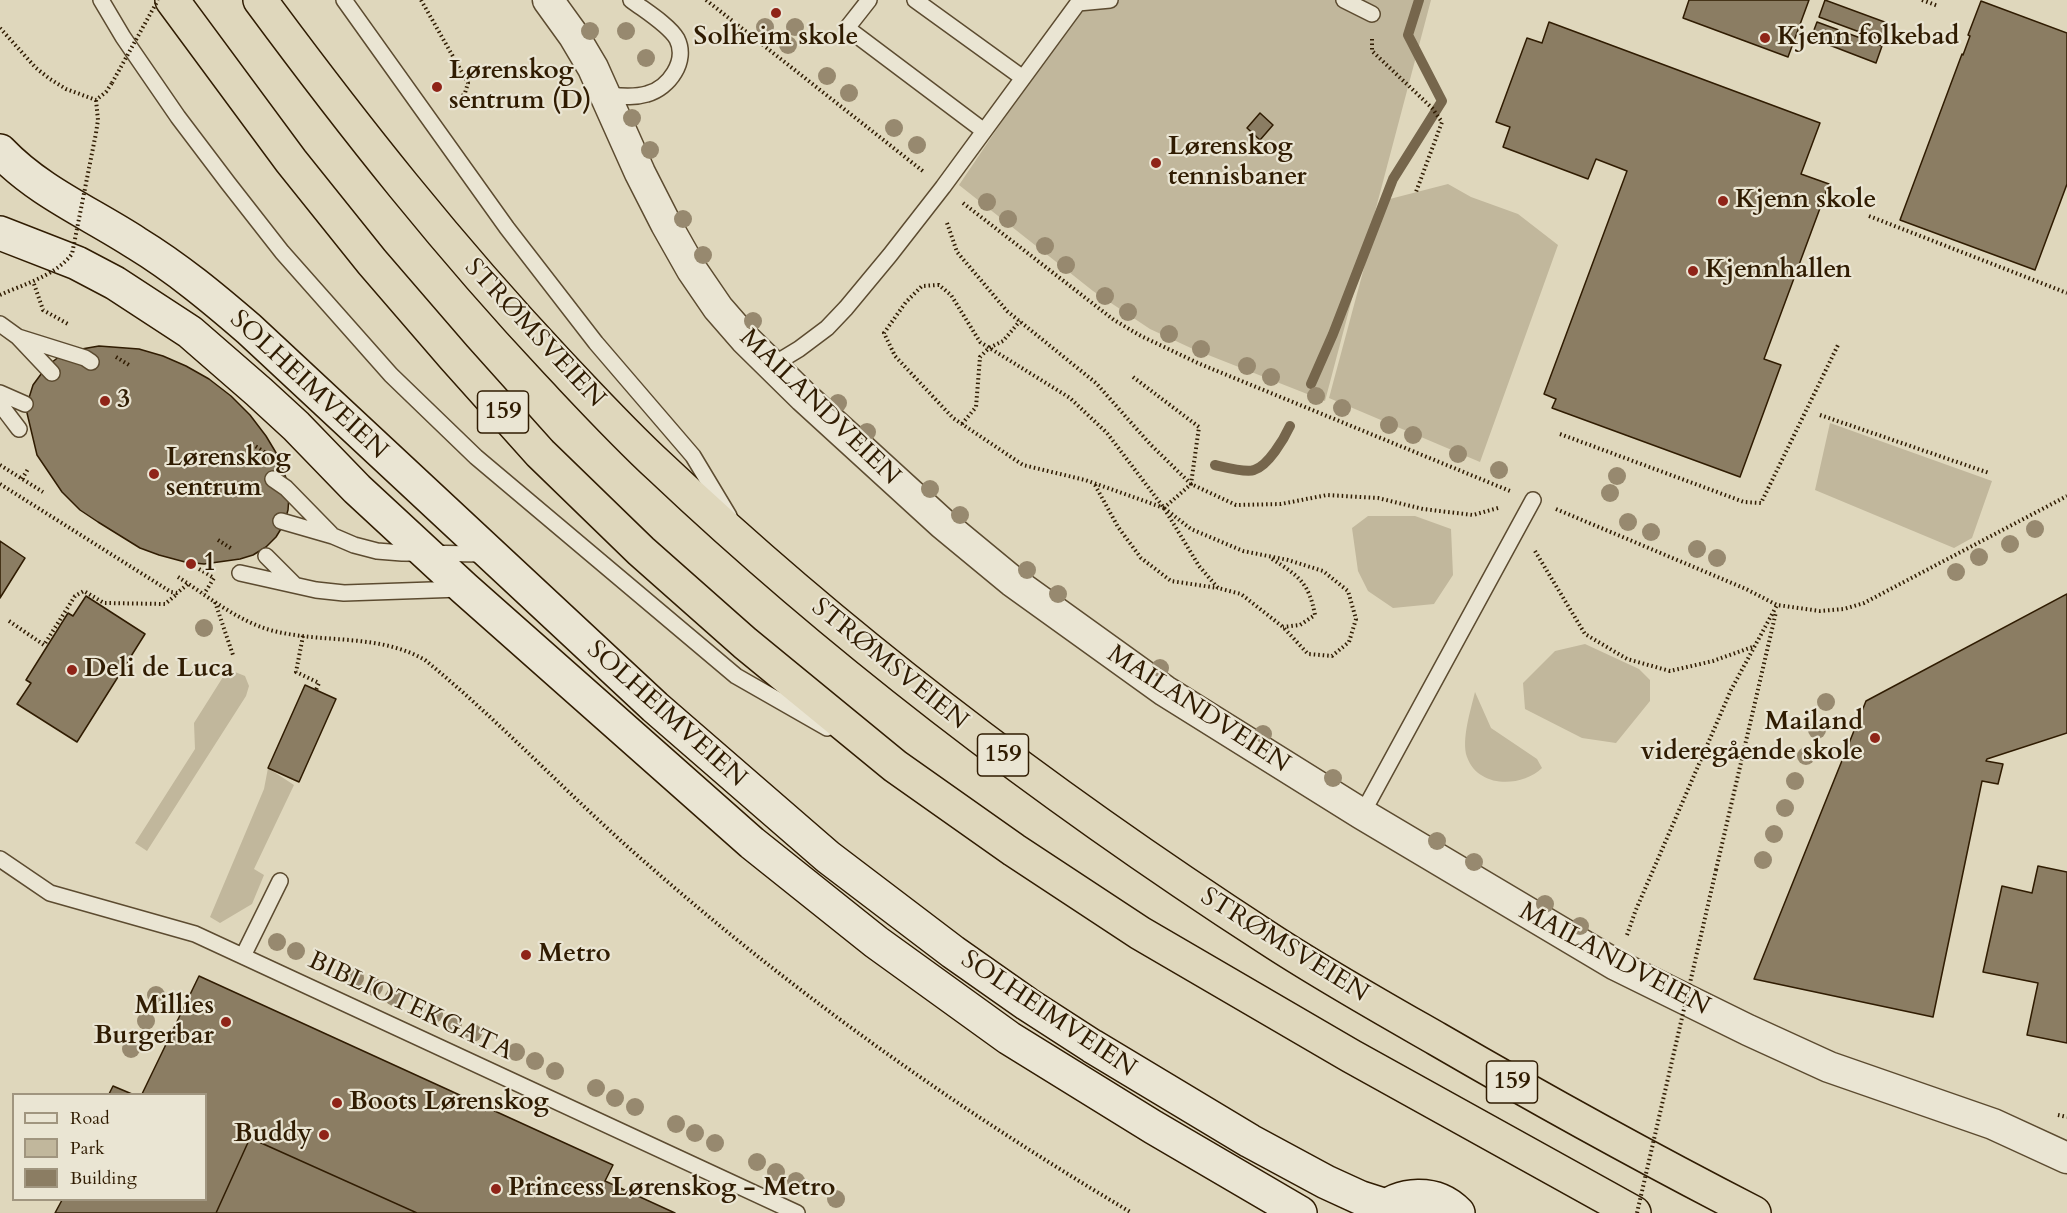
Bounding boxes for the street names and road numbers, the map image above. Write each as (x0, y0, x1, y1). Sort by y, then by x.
street label: STRØMSVEIEN (457, 253, 611, 415)
street label: SOLHEIMVEIEN (223, 305, 393, 467)
street label: MAILANDVEIEN (732, 323, 906, 493)
road number: 159 (478, 391, 528, 433)
street label: STRØMSVEIEN (804, 592, 974, 738)
street label: SOLHEIMVEIEN (580, 635, 752, 795)
street label: MAILANDVEIEN (1101, 639, 1295, 781)
road number: 159 (978, 734, 1028, 776)
street label: STRØMSVEIEN (1194, 882, 1374, 1010)
street label: MAILANDVEIEN (1513, 897, 1715, 1023)
street label: SOLHEIMVEIEN (954, 945, 1142, 1085)
street label: BIBLIOTEKGATA (303, 946, 517, 1068)
road number: 159 (1486, 1061, 1538, 1103)

